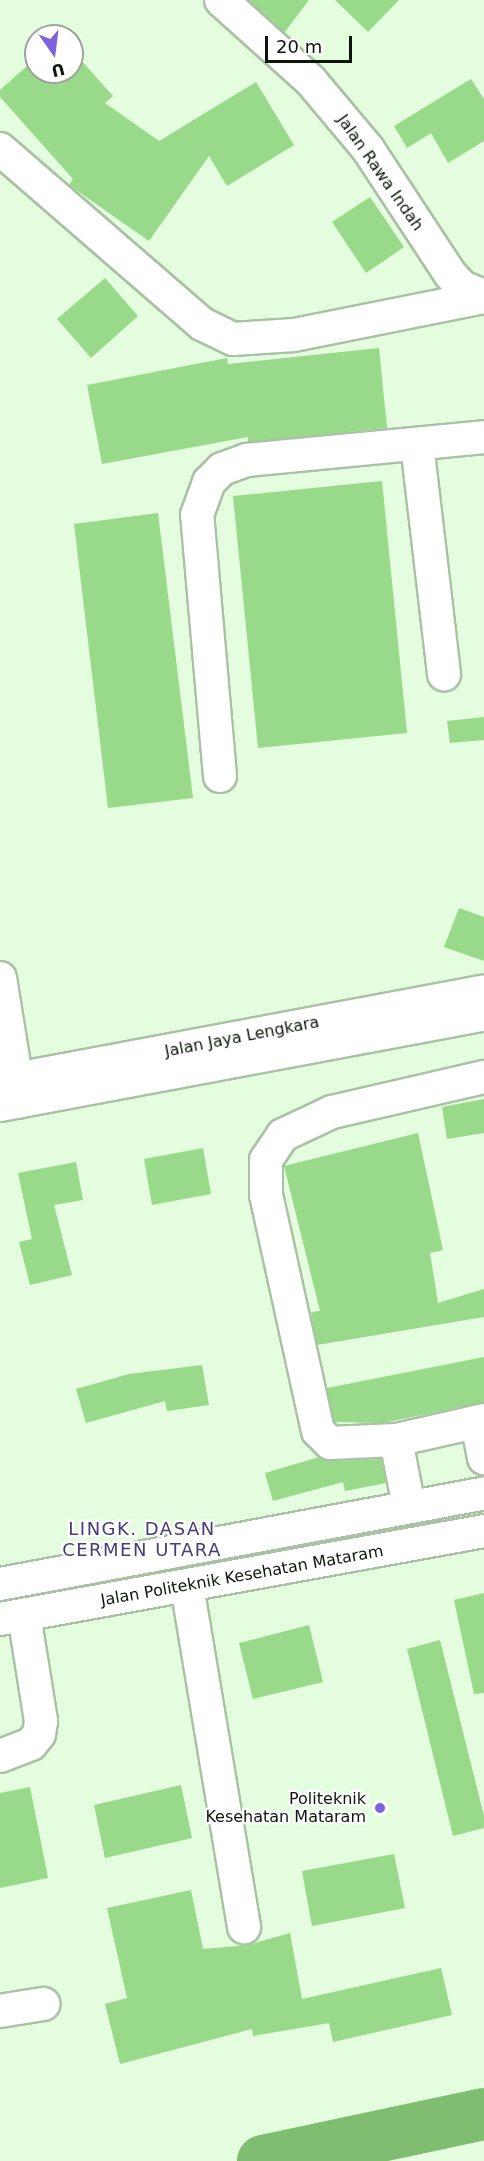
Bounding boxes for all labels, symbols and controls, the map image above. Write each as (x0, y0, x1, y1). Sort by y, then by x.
north arrow (24, 24, 84, 84)
scale bar (268, 24, 355, 62)
text: 20 m (276, 36, 322, 57)
text: U (49, 59, 67, 81)
street label: Jalan Rawa Indah (333, 111, 427, 235)
street label: Jalan Jaya Lengkara (163, 1013, 321, 1061)
district label: LINGK. DASAN CERMEN UTARA (62, 1519, 222, 1562)
street label: Jalan Politeknik Kesehatan Mataram (99, 1542, 385, 1610)
place label: Politeknik Kesehatan Mataram (205, 1789, 366, 1827)
marker: Politeknik Kesehatan Mataram (371, 1799, 389, 1817)

